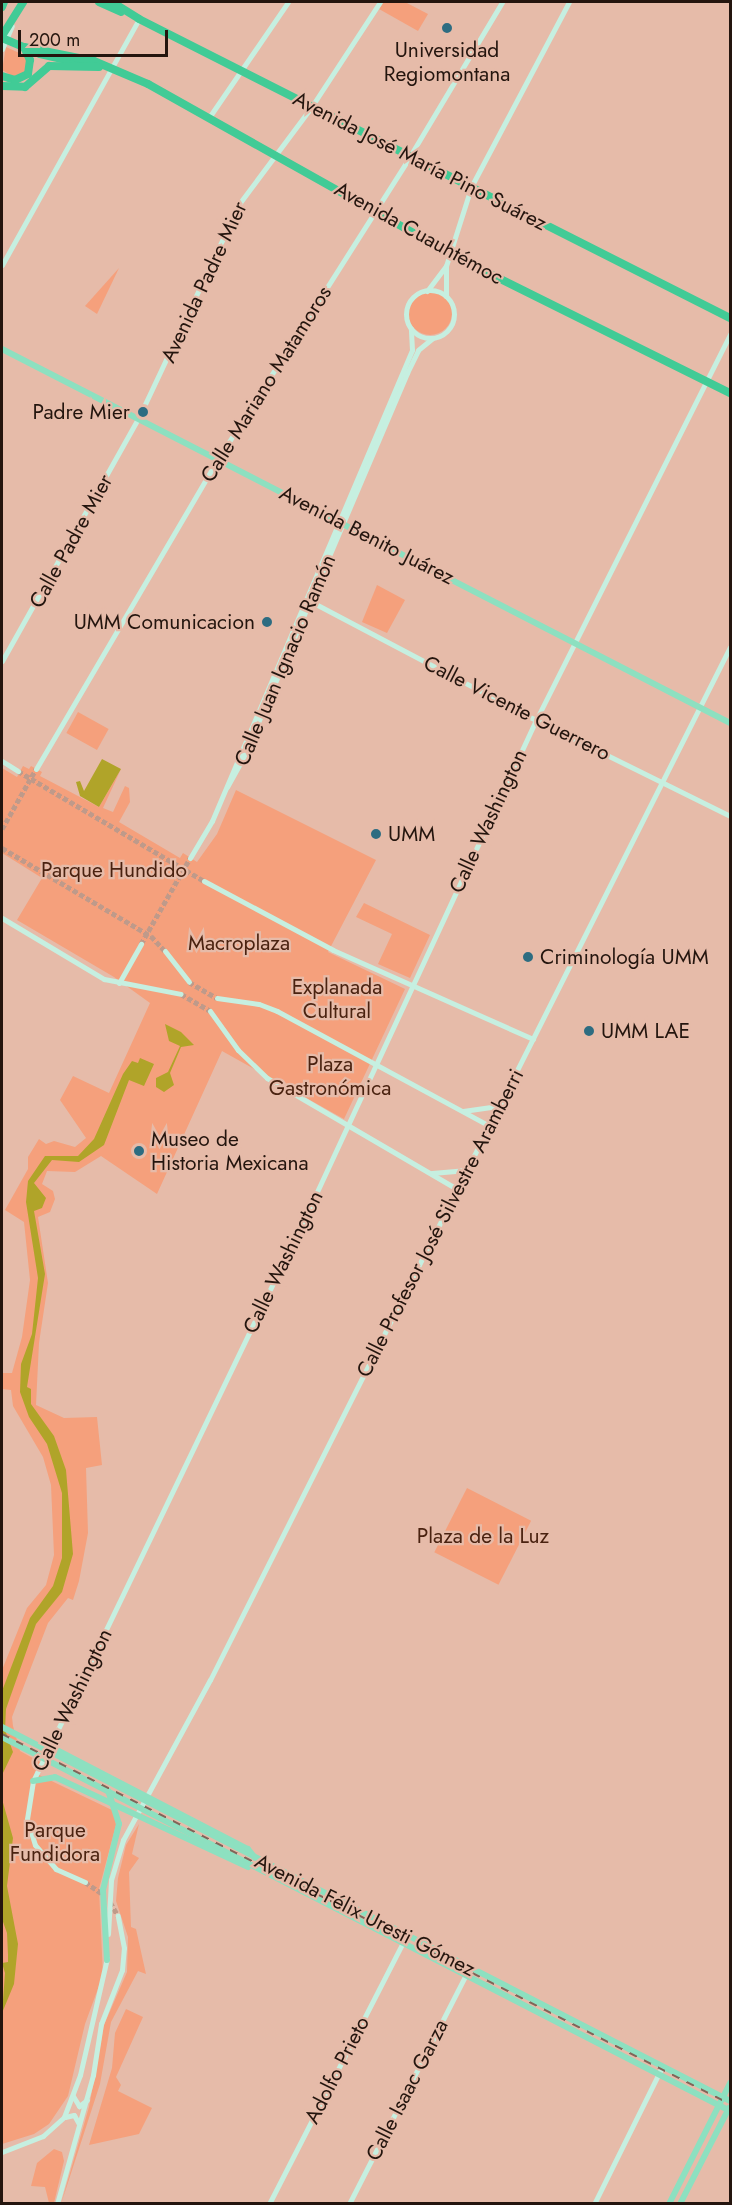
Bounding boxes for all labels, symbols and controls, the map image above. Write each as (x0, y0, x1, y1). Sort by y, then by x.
scale bar (21, 18, 171, 56)
marker: Universidad Regiomontana (440, 21, 454, 35)
text: 200 m (29, 27, 80, 53)
place label: Universidad Regiomontana (384, 37, 510, 87)
street label: Avenida José María Pino Suárez (289, 86, 551, 236)
street label: Avenida Cuauhtémoc (330, 176, 508, 290)
street label: Avenida Padre Mier (156, 197, 252, 367)
street label: Calle Mariano Matamoros (195, 281, 337, 487)
place label: Padre Mier (33, 399, 130, 425)
marker: Padre Mier (134, 403, 152, 421)
street label: Calle Padre Mier (24, 470, 118, 612)
street label: Avenida Benito Juárez (276, 480, 458, 590)
street label: Calle Juan Ignacio Ramón (229, 551, 341, 769)
place label: UMM Comunicacion (74, 609, 255, 635)
marker: UMM Comunicacion (260, 615, 274, 629)
street label: Calle Vicente Guerrero (420, 650, 614, 766)
street label: Calle Washington (444, 745, 532, 897)
place label: UMM (388, 821, 435, 847)
marker: UMM (369, 827, 383, 841)
park label: Parque Hundido (41, 857, 187, 883)
park label: Macroplaza (188, 930, 290, 956)
place label: Criminología UMM (540, 944, 709, 970)
marker: Criminología UMM (521, 950, 535, 964)
park label: Explanada Cultural (292, 974, 382, 1024)
place label: UMM LAE (601, 1018, 690, 1044)
marker: UMM LAE (582, 1024, 596, 1038)
park label: Plaza Gastronómica (269, 1051, 391, 1101)
street label: Calle Profesor José Silvestre Aramberri (351, 1065, 529, 1381)
place label: Museo de Historia Mexicana (151, 1126, 309, 1176)
marker: Museo de Historia Mexicana (132, 1144, 146, 1158)
street label: Calle Washington (238, 1187, 328, 1337)
park label: Plaza de la Luz (417, 1523, 549, 1549)
street label: Calle Washington (27, 1625, 117, 1775)
park label: Parque Fundidora (10, 1817, 100, 1867)
street label: Avenida Félix Uresti Gómez (251, 1848, 479, 1982)
street label: Adolfo Prieto (299, 2012, 375, 2128)
street label: Calle Isaac Garza (361, 2015, 453, 2165)

